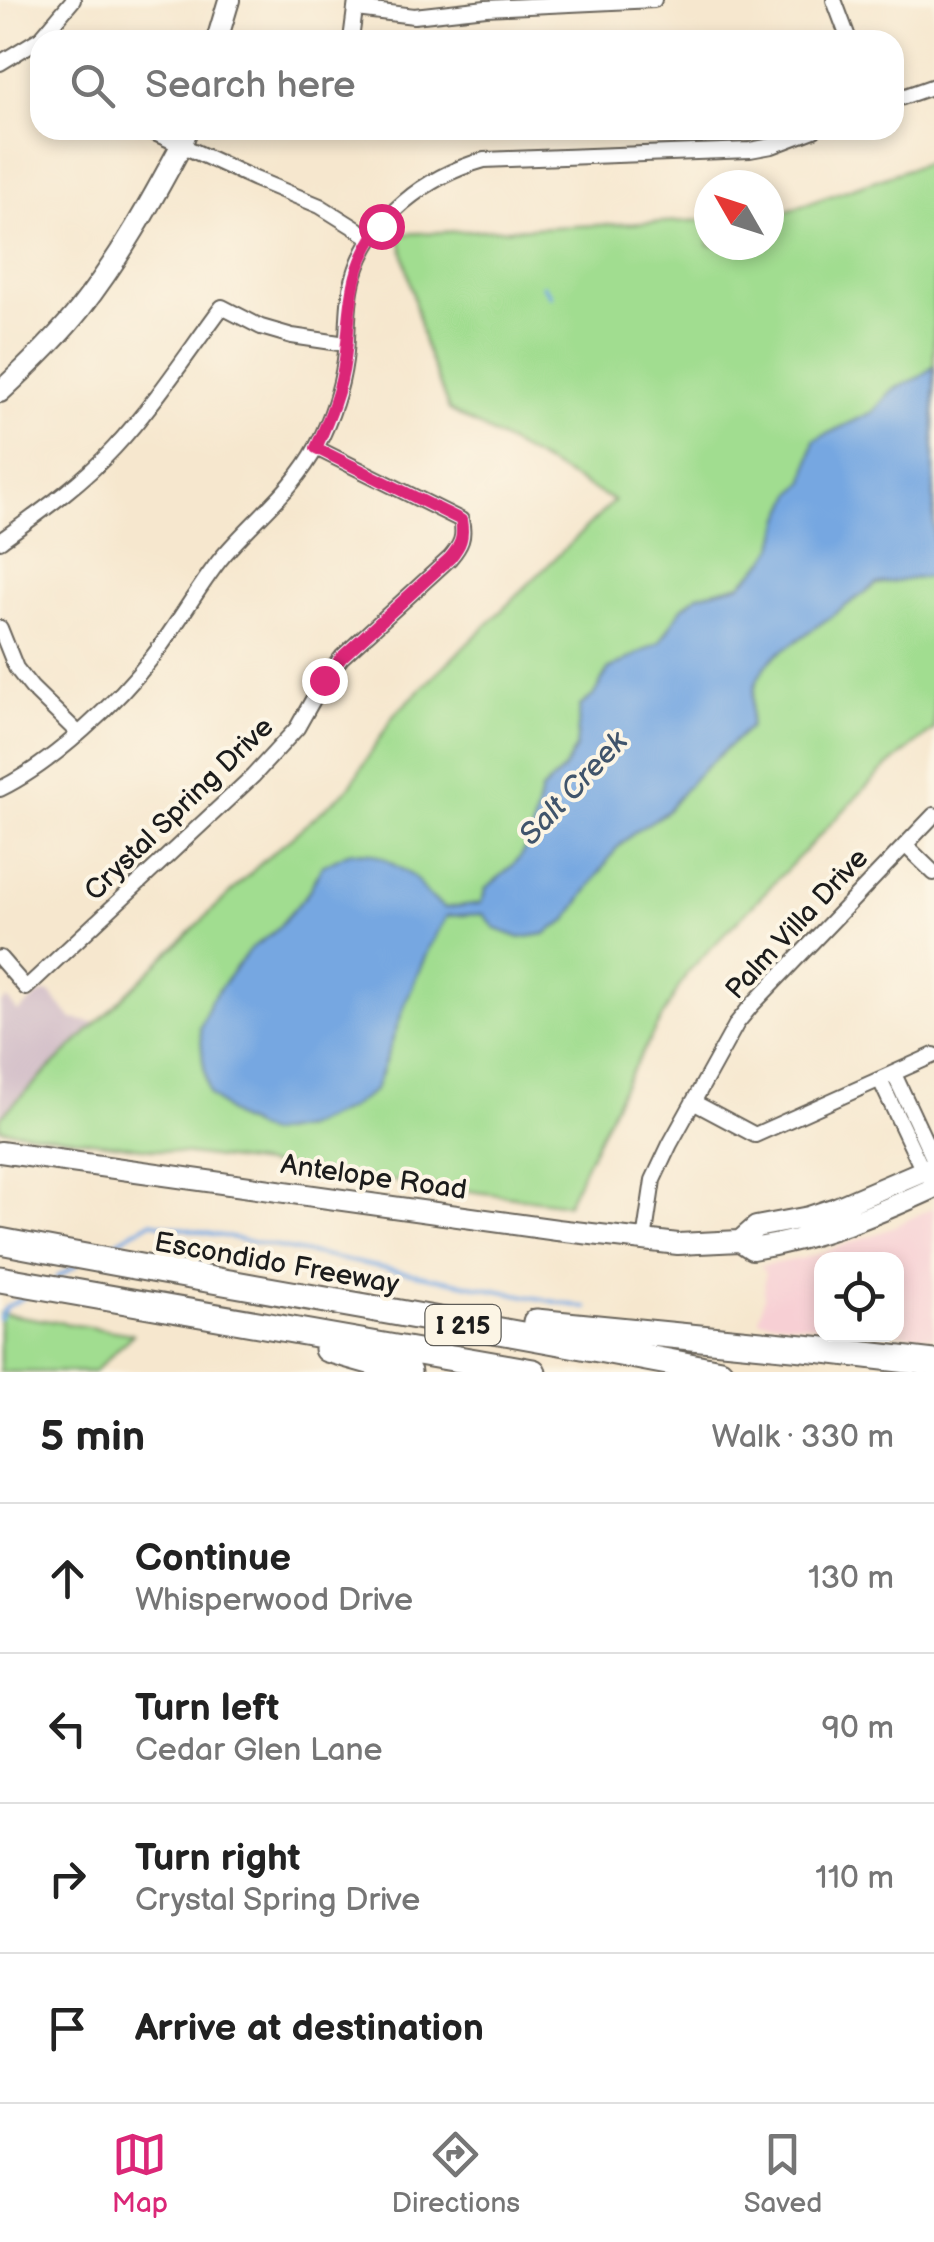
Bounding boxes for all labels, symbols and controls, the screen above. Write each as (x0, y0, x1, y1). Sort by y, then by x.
search box (30, 30, 904, 140)
icon: search (65, 58, 120, 113)
text: Search here (145, 63, 356, 108)
north arrow (694, 170, 784, 260)
route start (359, 204, 405, 250)
route end (302, 658, 348, 704)
street label: Crystal Spring Drive (78, 710, 280, 908)
water label: Salt Creek (512, 723, 636, 853)
street label: Palm Villa Drive (719, 842, 875, 1006)
street label: Antelope Road (279, 1148, 469, 1207)
street label: Escondido Freeway (152, 1226, 402, 1301)
map controls (814, 1252, 904, 1342)
button: locate (814, 1252, 904, 1342)
road number: I 215 (426, 1305, 500, 1345)
text: 5 min (40, 1412, 145, 1463)
text: Walk · 330 m (712, 1418, 894, 1457)
text: Continue (135, 1536, 291, 1581)
icon: ahead (40, 1551, 95, 1606)
text: 130 m (808, 1559, 894, 1598)
text: Whisperwood Drive (135, 1581, 413, 1620)
text: Turn left (135, 1686, 279, 1731)
icon: left (40, 1701, 95, 1756)
text: 90 m (822, 1709, 894, 1748)
text: Cedar Glen Lane (135, 1731, 383, 1770)
text: Turn right (135, 1836, 300, 1881)
icon: right (40, 1851, 95, 1906)
text: 110 m (815, 1859, 894, 1898)
text: Crystal Spring Drive (135, 1881, 420, 1920)
icon: arrive (40, 2001, 95, 2056)
text: Arrive at destination (135, 2006, 484, 2051)
tab: Map (112, 2127, 168, 2220)
tab: Directions (391, 2127, 520, 2220)
tab: Saved (744, 2127, 822, 2220)

